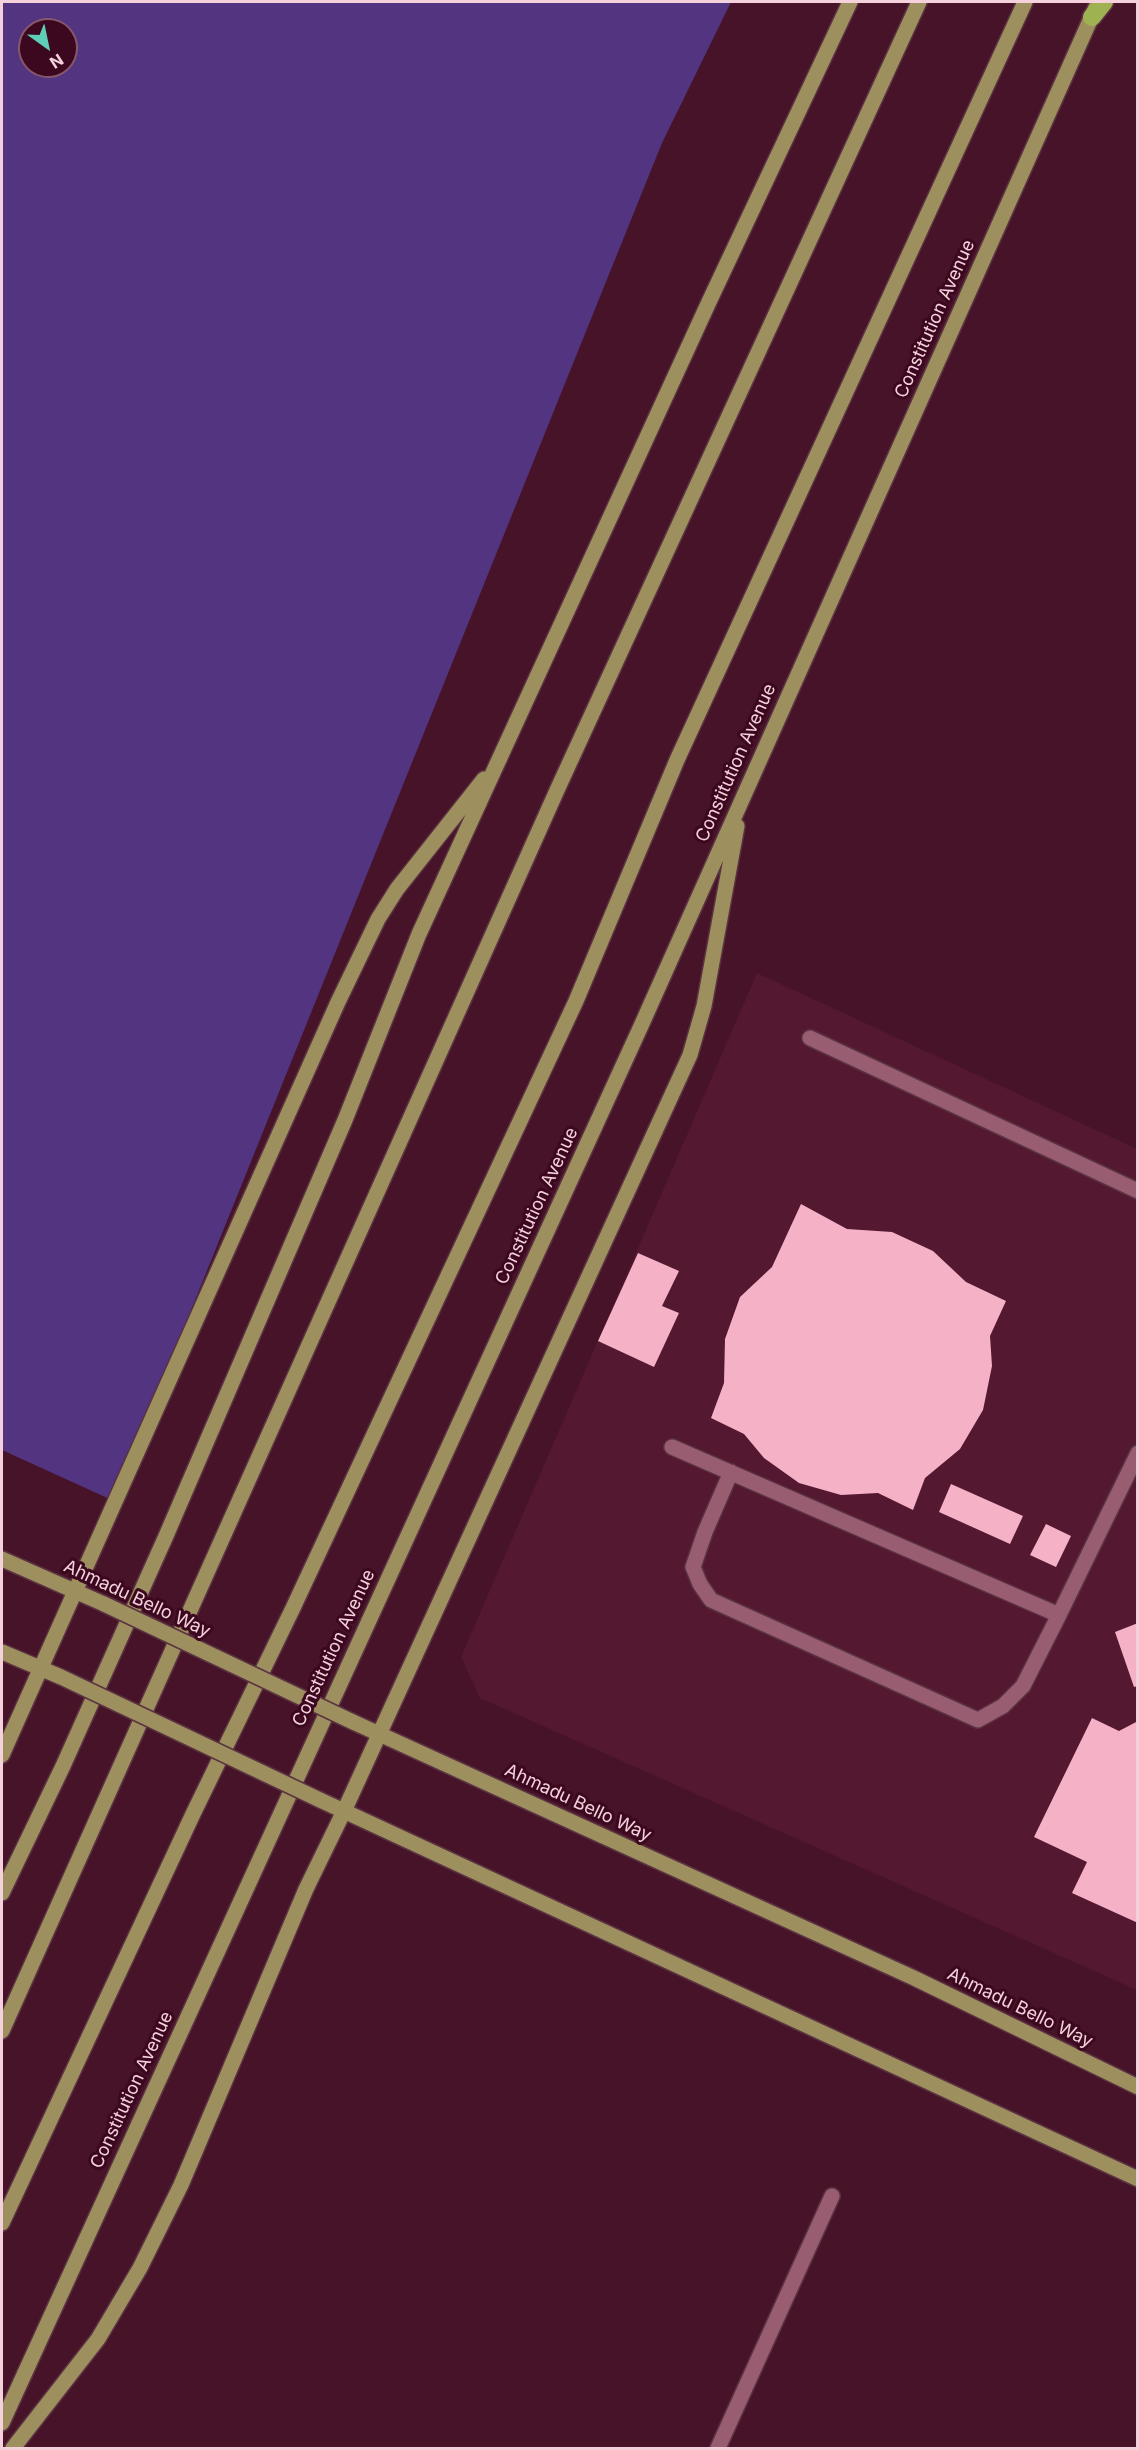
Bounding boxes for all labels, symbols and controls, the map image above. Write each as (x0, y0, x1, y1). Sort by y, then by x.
north arrow (18, 18, 78, 78)
text: N (46, 50, 67, 73)
street label: Constitution Avenue (890, 237, 980, 401)
street label: Constitution Avenue (691, 681, 781, 845)
street label: Constitution Avenue (491, 1124, 583, 1288)
street label: Ahmadu Bello Way (60, 1556, 214, 1642)
street label: Constitution Avenue (288, 1566, 380, 1730)
street label: Ahmadu Bello Way (501, 1760, 655, 1846)
street label: Ahmadu Bello Way (944, 1963, 1096, 2053)
street label: Constitution Avenue (86, 2008, 178, 2172)

